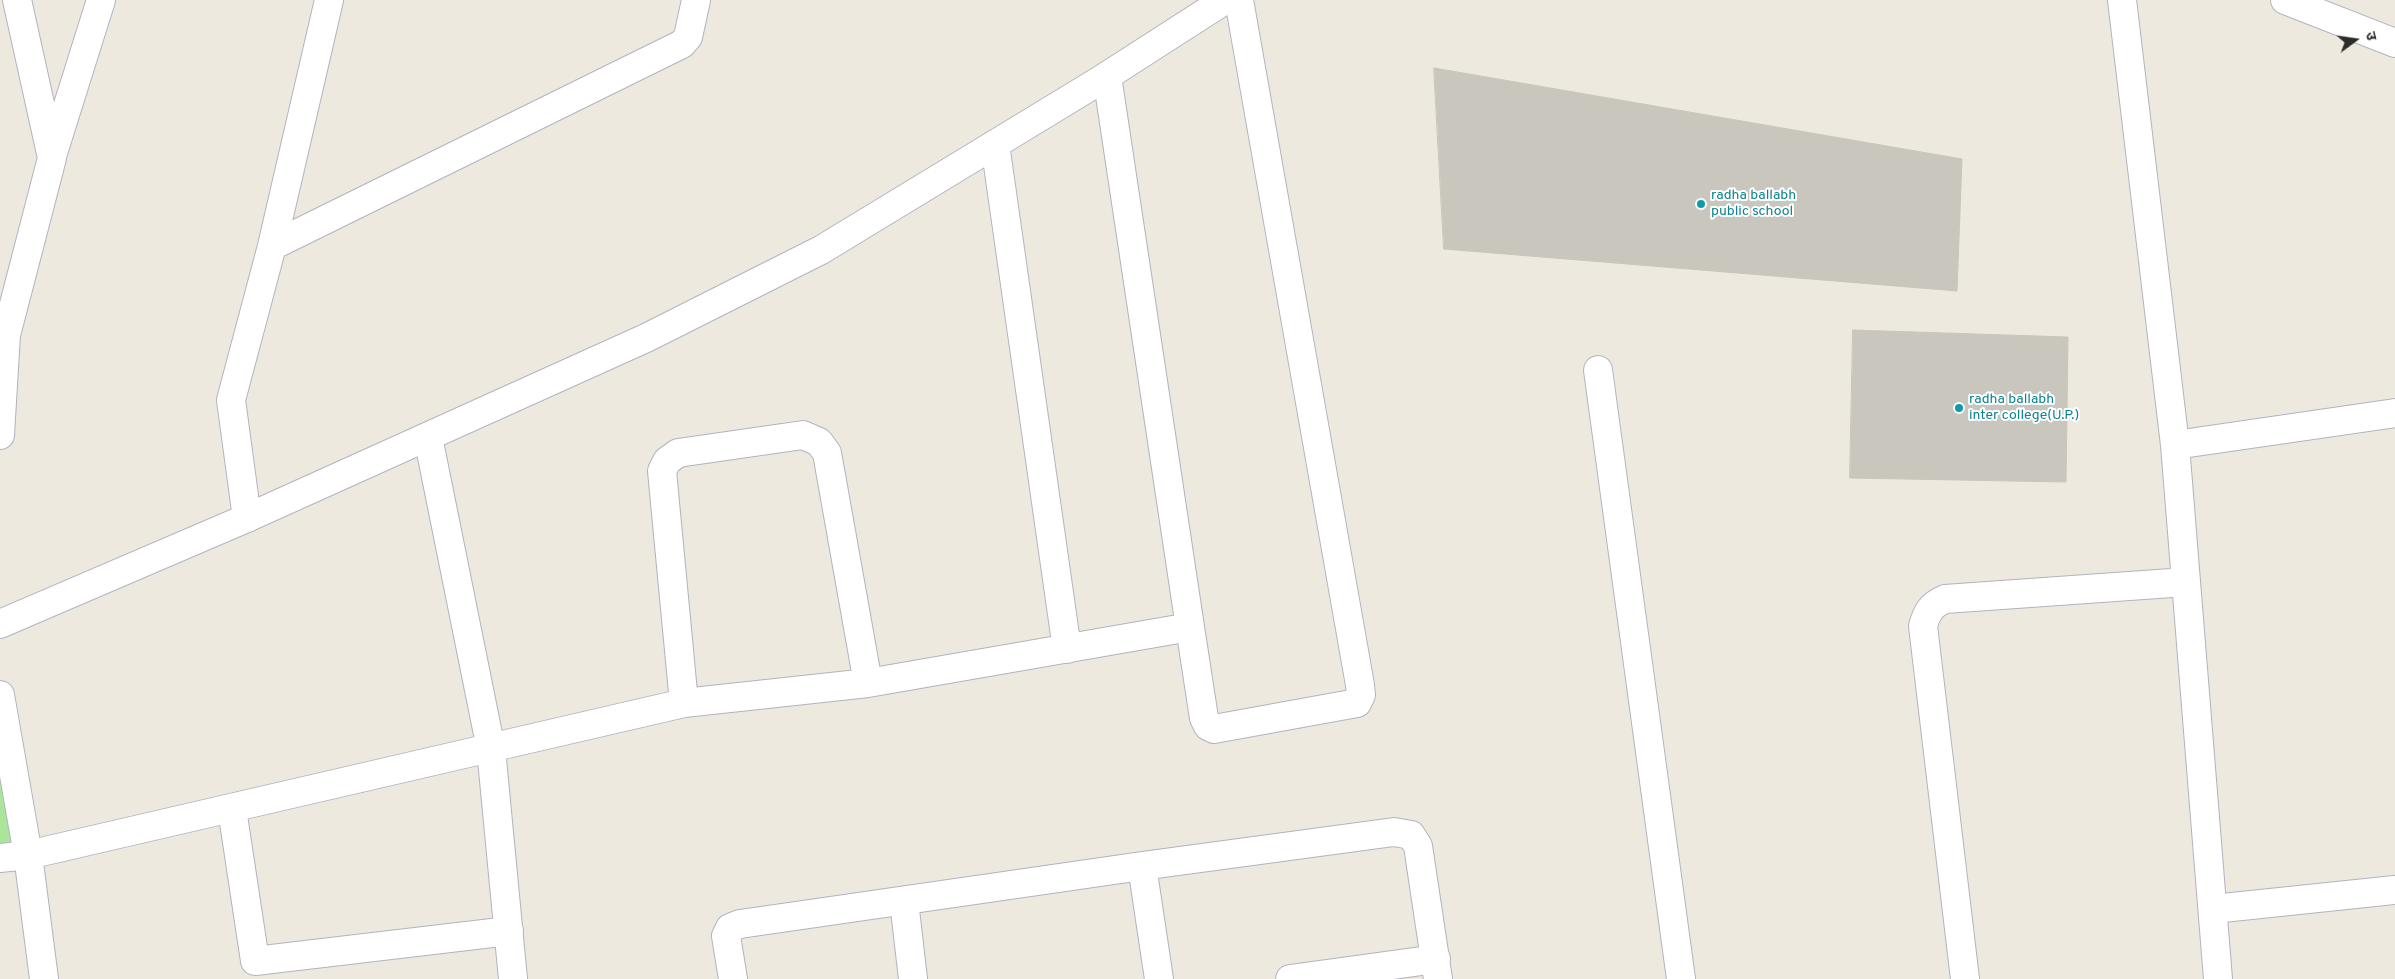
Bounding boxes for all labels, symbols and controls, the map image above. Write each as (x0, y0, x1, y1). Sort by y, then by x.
north arrow (2330, 15, 2380, 65)
text: उ (2361, 30, 2379, 42)
place label: radha ballabh public school (1711, 188, 1796, 220)
marker: radha ballabh public school (1695, 198, 1707, 210)
place label: radha ballabh inter college(U.P.) (1969, 392, 2079, 424)
marker: radha ballabh inter college(U.P.) (1953, 402, 1965, 414)

